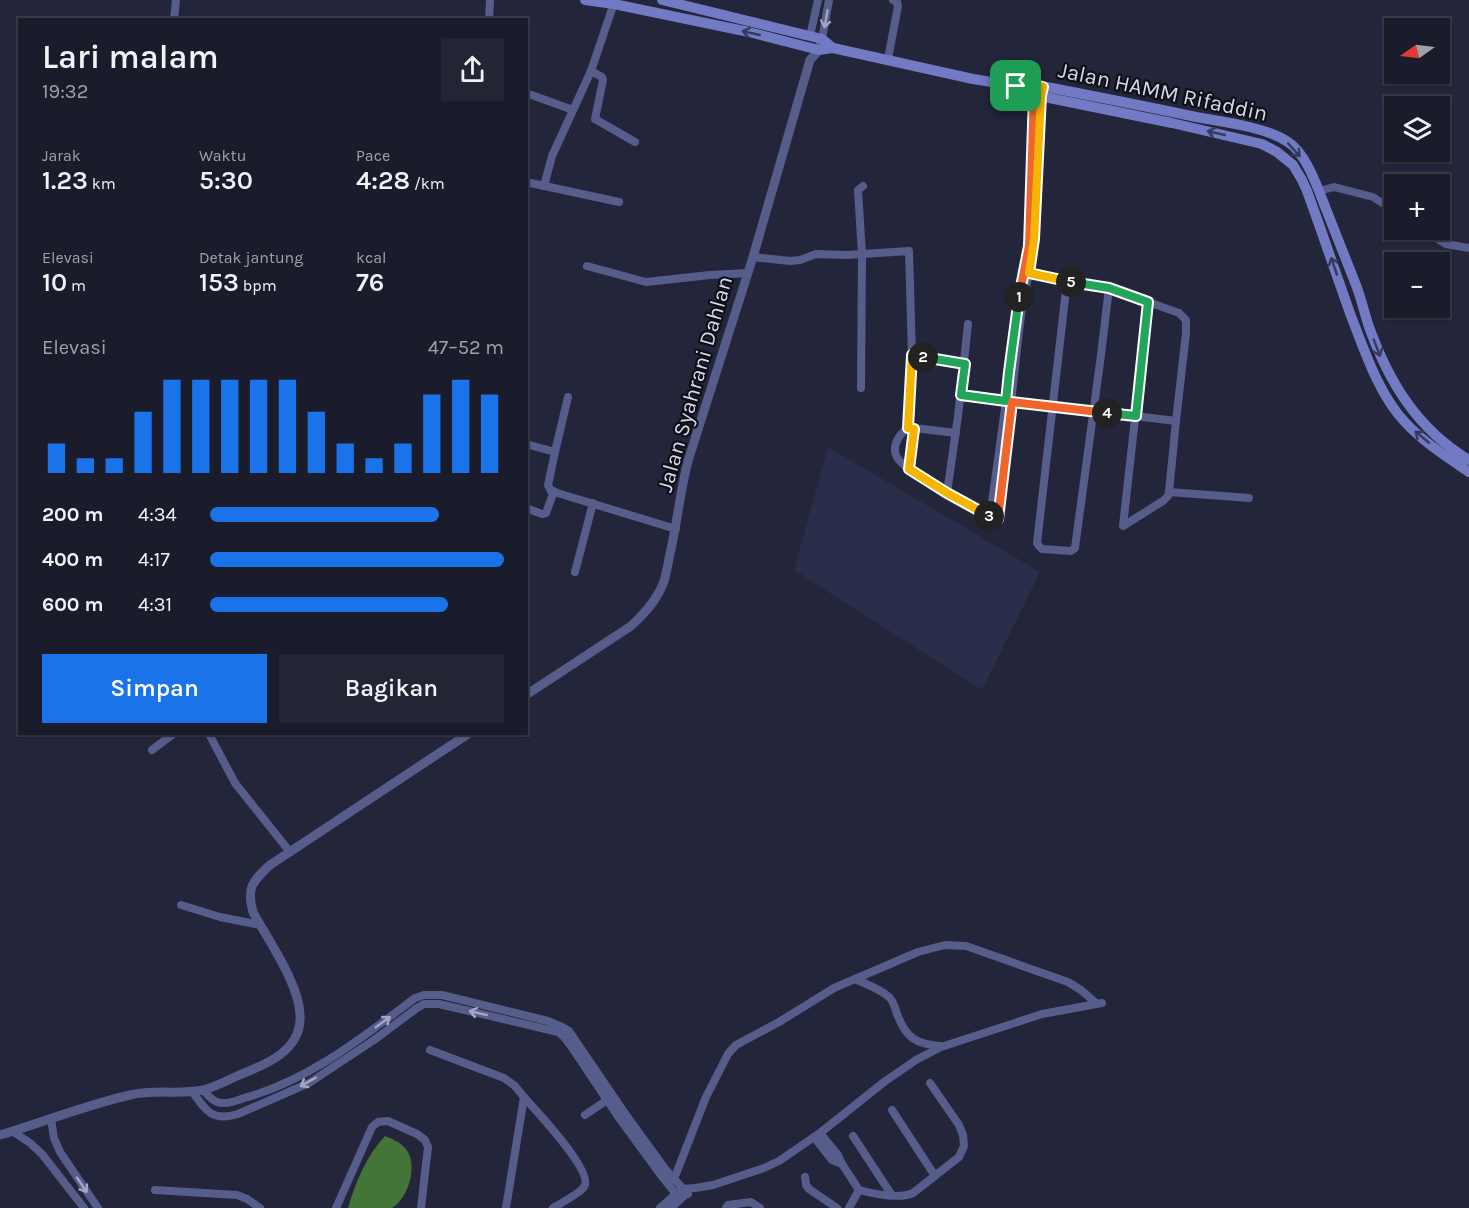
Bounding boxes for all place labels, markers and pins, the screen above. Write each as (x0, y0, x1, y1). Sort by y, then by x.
pin (990, 60, 1041, 111)
pin: 5 (1056, 267, 1086, 297)
pin: 1 (1004, 282, 1034, 312)
pin: 2 (908, 342, 938, 372)
pin: 4 (1092, 398, 1122, 428)
pin: 3 (974, 501, 1004, 531)

